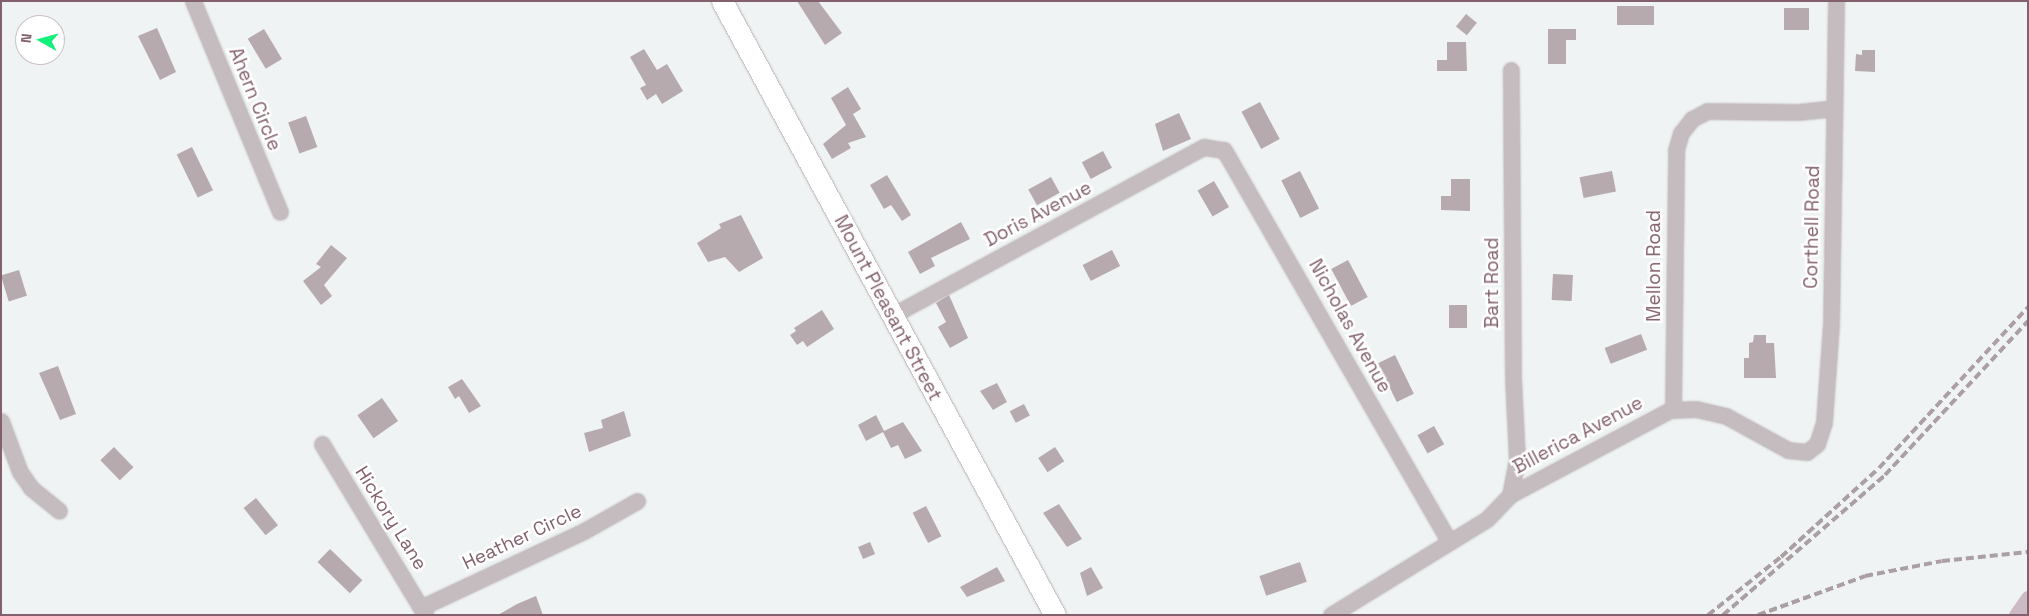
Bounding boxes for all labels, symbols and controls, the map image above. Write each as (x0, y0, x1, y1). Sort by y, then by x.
north arrow (15, 15, 65, 65)
text: N (17, 33, 36, 44)
street label: Ahern Circle (224, 44, 286, 154)
street label: Corthell Road (1800, 165, 1824, 289)
street label: Doris Avenue (980, 176, 1096, 252)
street label: Mellon Road (1643, 210, 1665, 322)
street label: Mount Pleasant Street (829, 211, 947, 405)
street label: Bart Road (1481, 238, 1503, 328)
street label: Nicholas Avenue (1304, 255, 1396, 397)
street label: Billerica Avenue (1509, 391, 1647, 479)
street label: Hickory Lane (350, 462, 432, 574)
street label: Heather Circle (459, 499, 585, 575)

